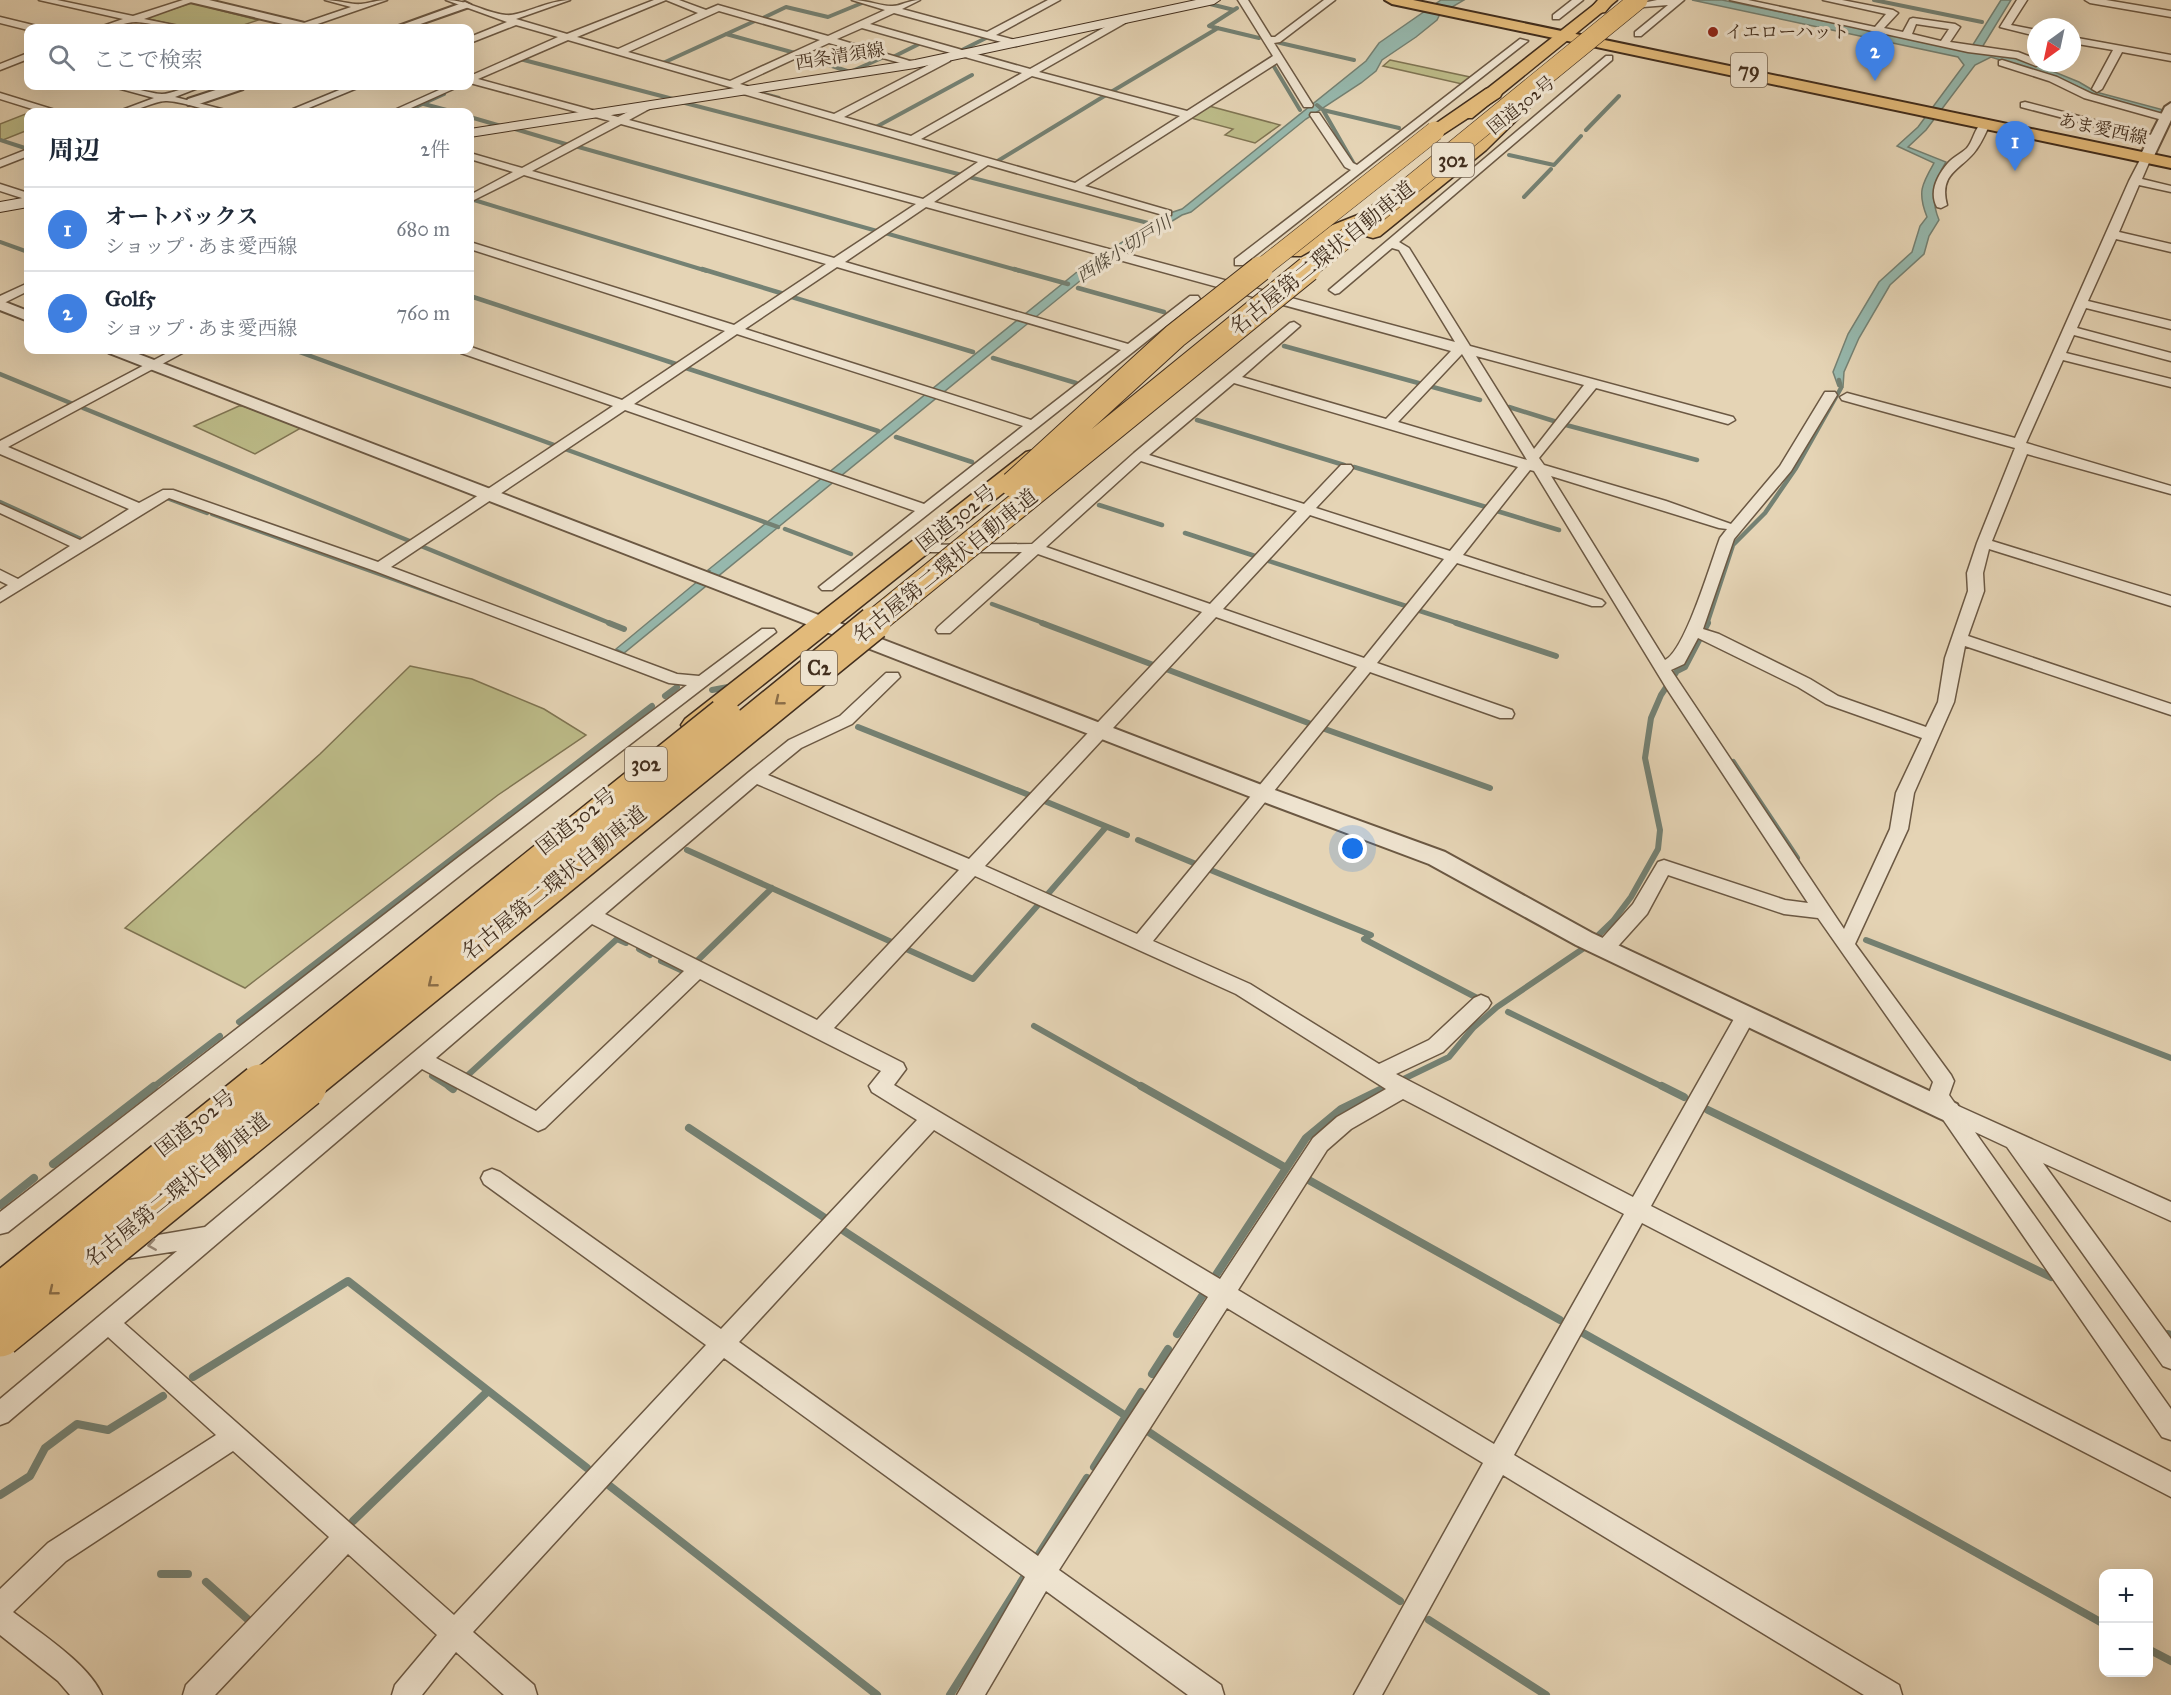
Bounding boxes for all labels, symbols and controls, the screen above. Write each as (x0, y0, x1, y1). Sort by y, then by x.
north arrow (2027, 18, 2081, 72)
place label: イエローハット (1725, 21, 1849, 43)
search box (24, 24, 474, 90)
marker: イエローハット (1706, 25, 1720, 39)
pin: 2 (1856, 32, 1894, 81)
street label: 西条清須線 (794, 38, 886, 74)
icon: search (45, 41, 78, 74)
text: ここで検索 (93, 46, 203, 73)
road number: 79 (1731, 53, 1767, 87)
street label: 国道302号 (1483, 71, 1559, 139)
street label: あま愛西線 (2057, 109, 2149, 149)
pin: 1 (1996, 122, 2034, 171)
text: 周辺 (48, 134, 100, 166)
text: 2件 (420, 137, 450, 161)
road number: 302 (1432, 143, 1474, 177)
street label: 名古屋第二環状自動車道 (1224, 175, 1420, 341)
text: オートバックス (105, 203, 258, 230)
water label: 西條小切戸川 (1072, 210, 1177, 287)
text: 1 (64, 217, 71, 241)
text: 680 m (396, 217, 450, 241)
text: ショップ · あま愛西線 (105, 234, 298, 258)
text: Golf5 (105, 285, 156, 312)
text: 2 (63, 301, 72, 325)
text: 760 m (396, 301, 450, 325)
text: ショップ · あま愛西線 (105, 316, 298, 340)
street label: 国道302号 (911, 479, 1001, 557)
street label: 名古屋第二環状自動車道 (847, 483, 1043, 649)
road number: C2 (801, 651, 837, 685)
one-way arrow (775, 693, 786, 704)
road number: 302 (625, 747, 667, 781)
street label: 国道302号 (531, 782, 621, 860)
street label: 名古屋第二環状自動車道 (456, 800, 652, 966)
your location (1338, 834, 1367, 863)
one-way arrow (428, 975, 439, 986)
street label: 国道302号 (150, 1084, 240, 1162)
street label: 名古屋第二環状自動車道 (79, 1107, 275, 1273)
one-way arrow (147, 1239, 156, 1251)
one-way arrow (49, 1284, 60, 1295)
map controls (2099, 1569, 2153, 1677)
button: + (2099, 1569, 2153, 1623)
button: − (2099, 1623, 2153, 1677)

